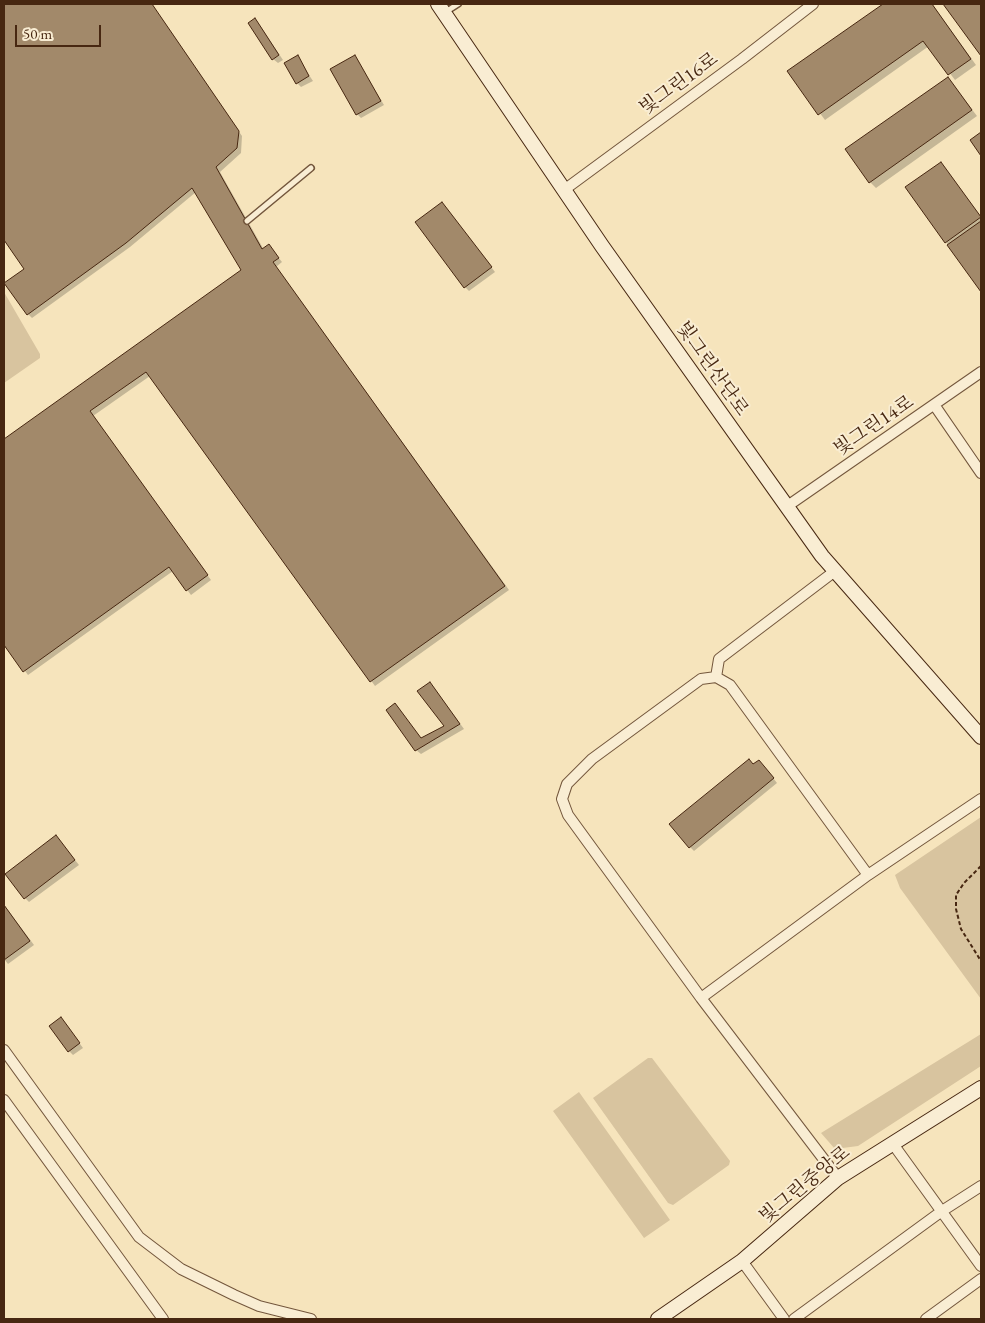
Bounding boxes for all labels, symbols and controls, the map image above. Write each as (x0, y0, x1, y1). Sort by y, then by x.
scale bar (18, 15, 104, 47)
text: 50 m (23, 24, 52, 43)
street label: 빛그린16로 (635, 48, 723, 120)
street label: 빛그린산단로 (671, 317, 753, 421)
street label: 빛그린14로 (830, 391, 918, 461)
street label: 빛그린중앙로 (755, 1141, 855, 1229)

